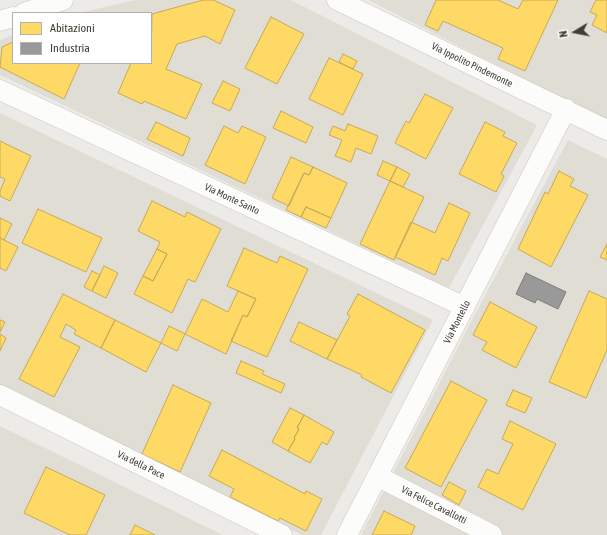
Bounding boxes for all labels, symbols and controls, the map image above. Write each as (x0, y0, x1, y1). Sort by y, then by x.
legend (12, 12, 152, 64)
north arrow (555, 12, 595, 52)
text: Abitazioni (50, 21, 95, 35)
text: N (557, 30, 570, 38)
street label: Via Ippolito Pindemonte (429, 40, 515, 90)
text: Industria (50, 41, 90, 55)
street label: Via Monte Santo (203, 181, 261, 217)
street label: Via Montello (441, 298, 473, 346)
street label: Via della Pace (115, 448, 167, 482)
street label: Via Felice Cavallotti (399, 483, 469, 527)

